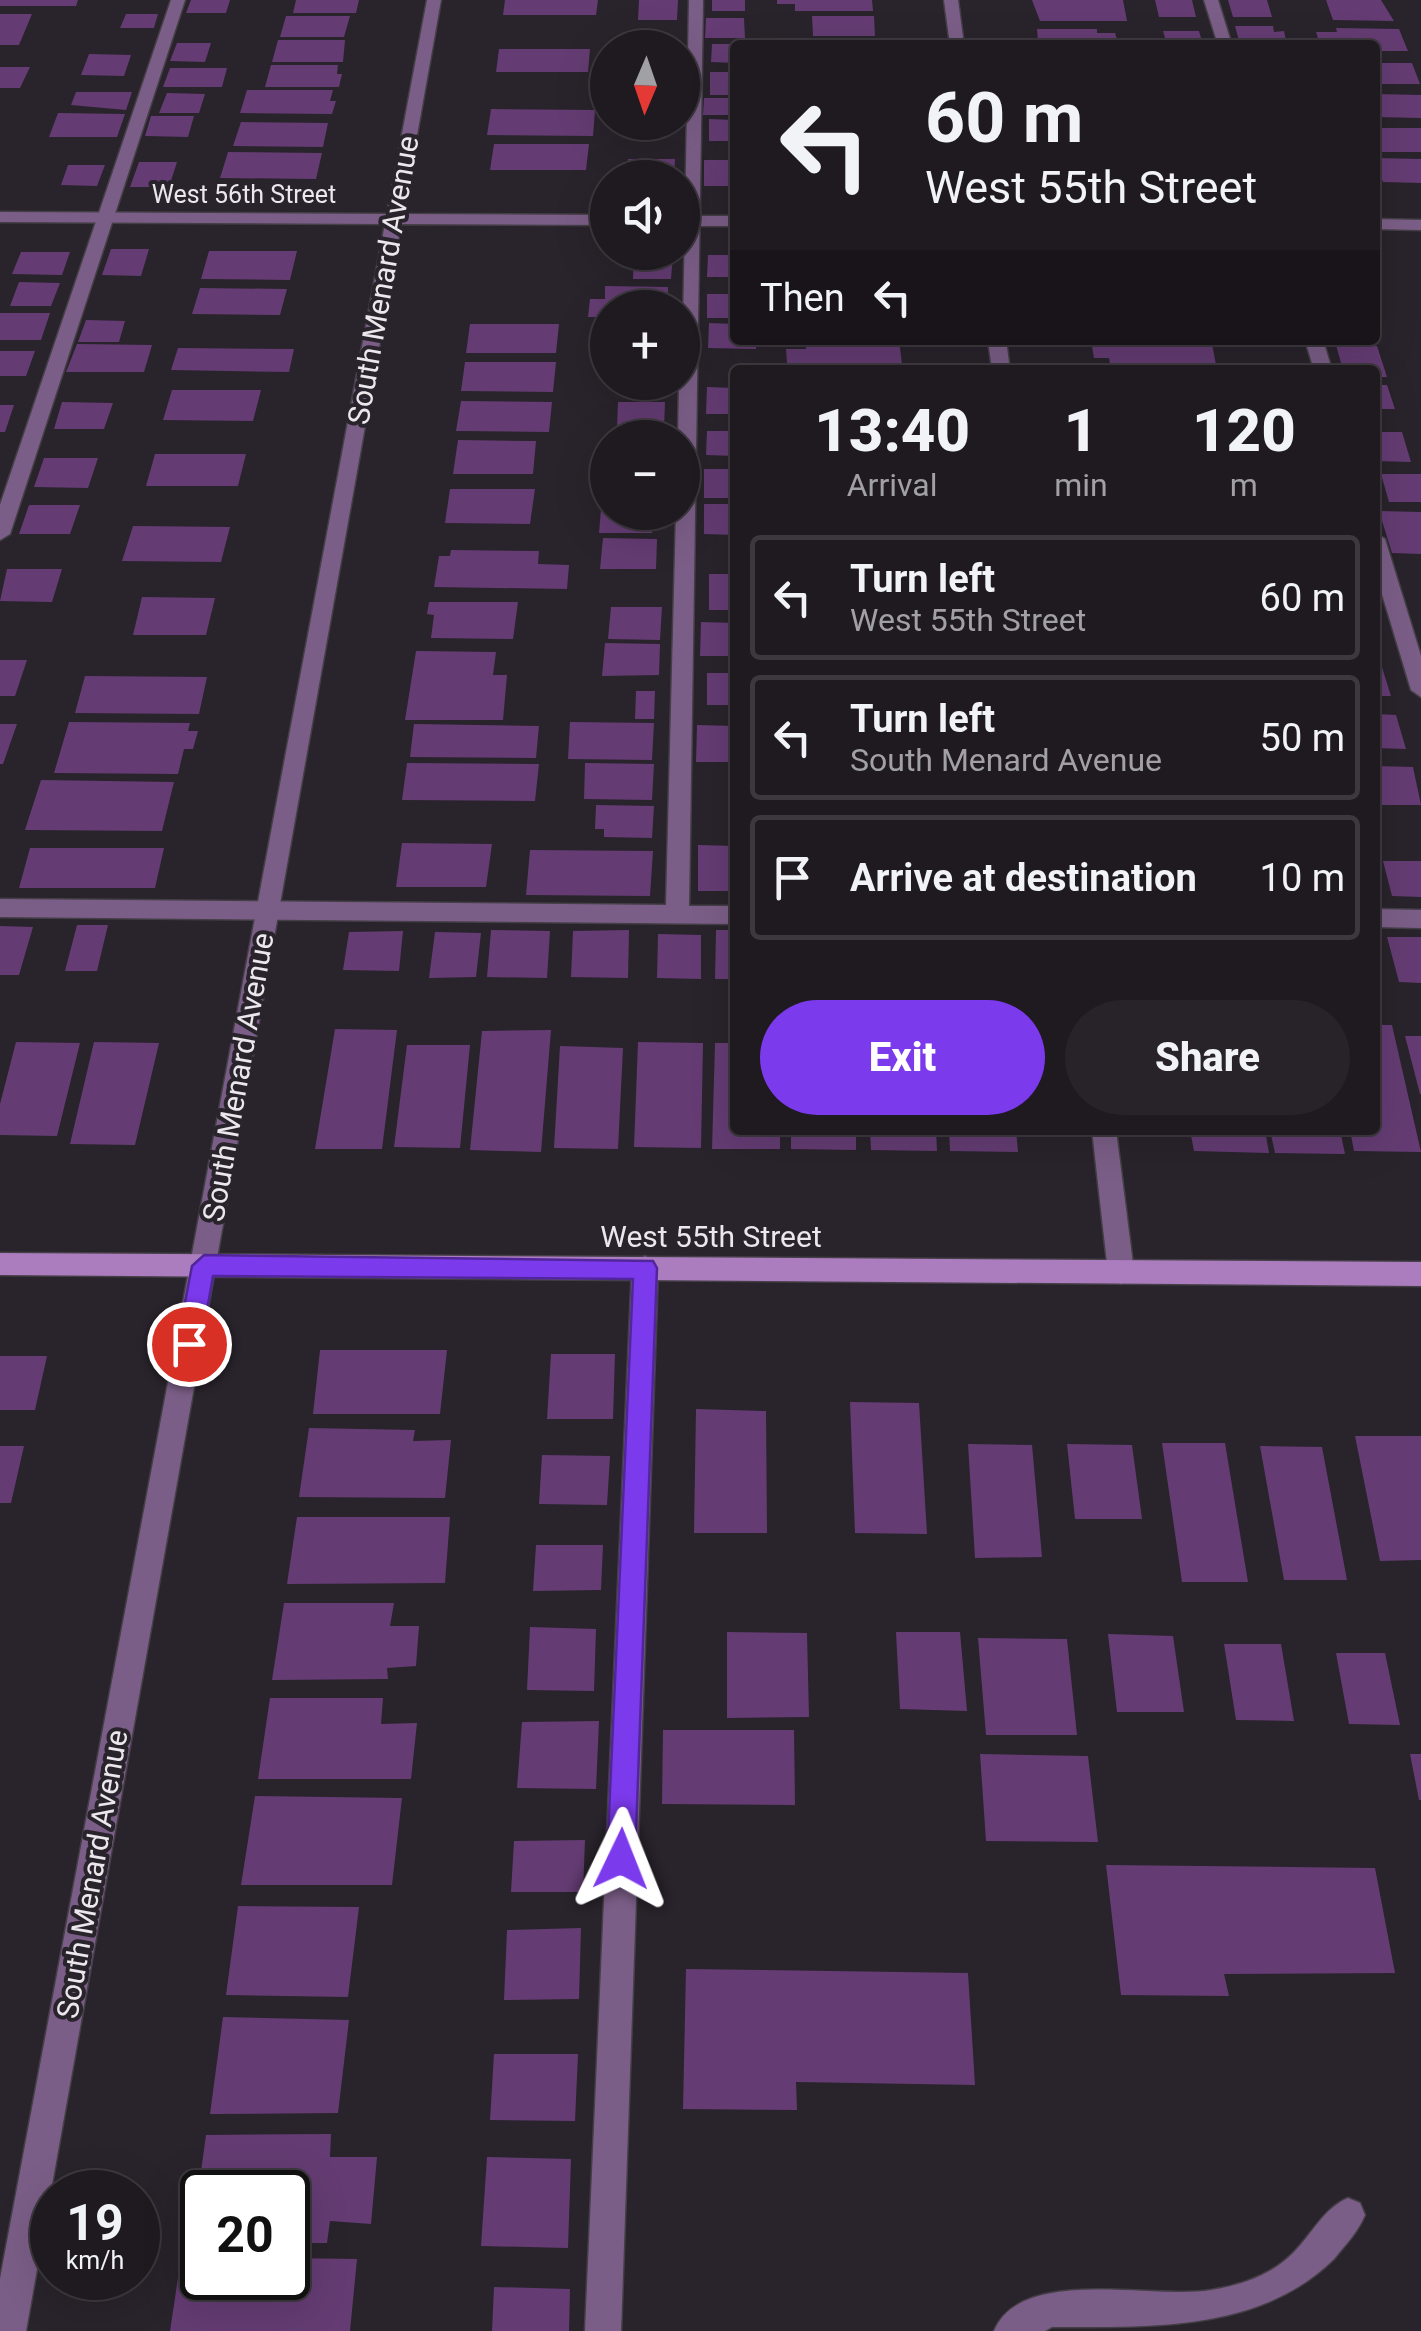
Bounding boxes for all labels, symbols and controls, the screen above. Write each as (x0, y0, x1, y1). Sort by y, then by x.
north arrow (590, 30, 700, 140)
map controls (590, 30, 700, 530)
text: 60 m (925, 77, 1083, 159)
icon: left (760, 80, 890, 210)
street label: South Menard Avenue (340, 133, 426, 427)
button: sound (590, 160, 700, 270)
text: West 55th Street (925, 161, 1257, 214)
street label: West 56th Street (152, 180, 336, 209)
icon: left (865, 270, 920, 325)
text: Then (760, 276, 845, 320)
button: + (590, 290, 700, 400)
text: 13:40 (814, 395, 970, 466)
text: 1 (1064, 395, 1098, 466)
text: 120 (1192, 395, 1296, 466)
button: − (590, 420, 700, 530)
text: Arrival (847, 466, 938, 504)
text: min (1054, 466, 1108, 504)
text: m (1230, 466, 1258, 504)
text: Turn left (850, 557, 995, 601)
icon: left (765, 570, 820, 625)
text: 60 m (1260, 576, 1345, 620)
text: West 55th Street (850, 601, 1086, 639)
text: Turn left (850, 697, 995, 741)
icon: left (765, 710, 820, 765)
text: 50 m (1260, 716, 1345, 760)
text: South Menard Avenue (850, 741, 1162, 779)
icon: arrive (765, 850, 820, 905)
text: Arrive at destination (850, 856, 1197, 900)
text: 10 m (1260, 856, 1345, 900)
street label: South Menard Avenue (195, 930, 281, 1224)
button: Exit (760, 1000, 1045, 1115)
button: Share (1065, 1000, 1350, 1115)
street label: West 55th Street (600, 1219, 822, 1254)
pin (147, 1302, 232, 1387)
icon: arrive (162, 1317, 217, 1372)
street label: South Menard Avenue (49, 1727, 135, 2021)
position arrow (569, 1807, 673, 1911)
speed limit sign: 20 (180, 2170, 310, 2300)
text: 19 (66, 2194, 124, 2252)
text: km/h (66, 2246, 124, 2275)

